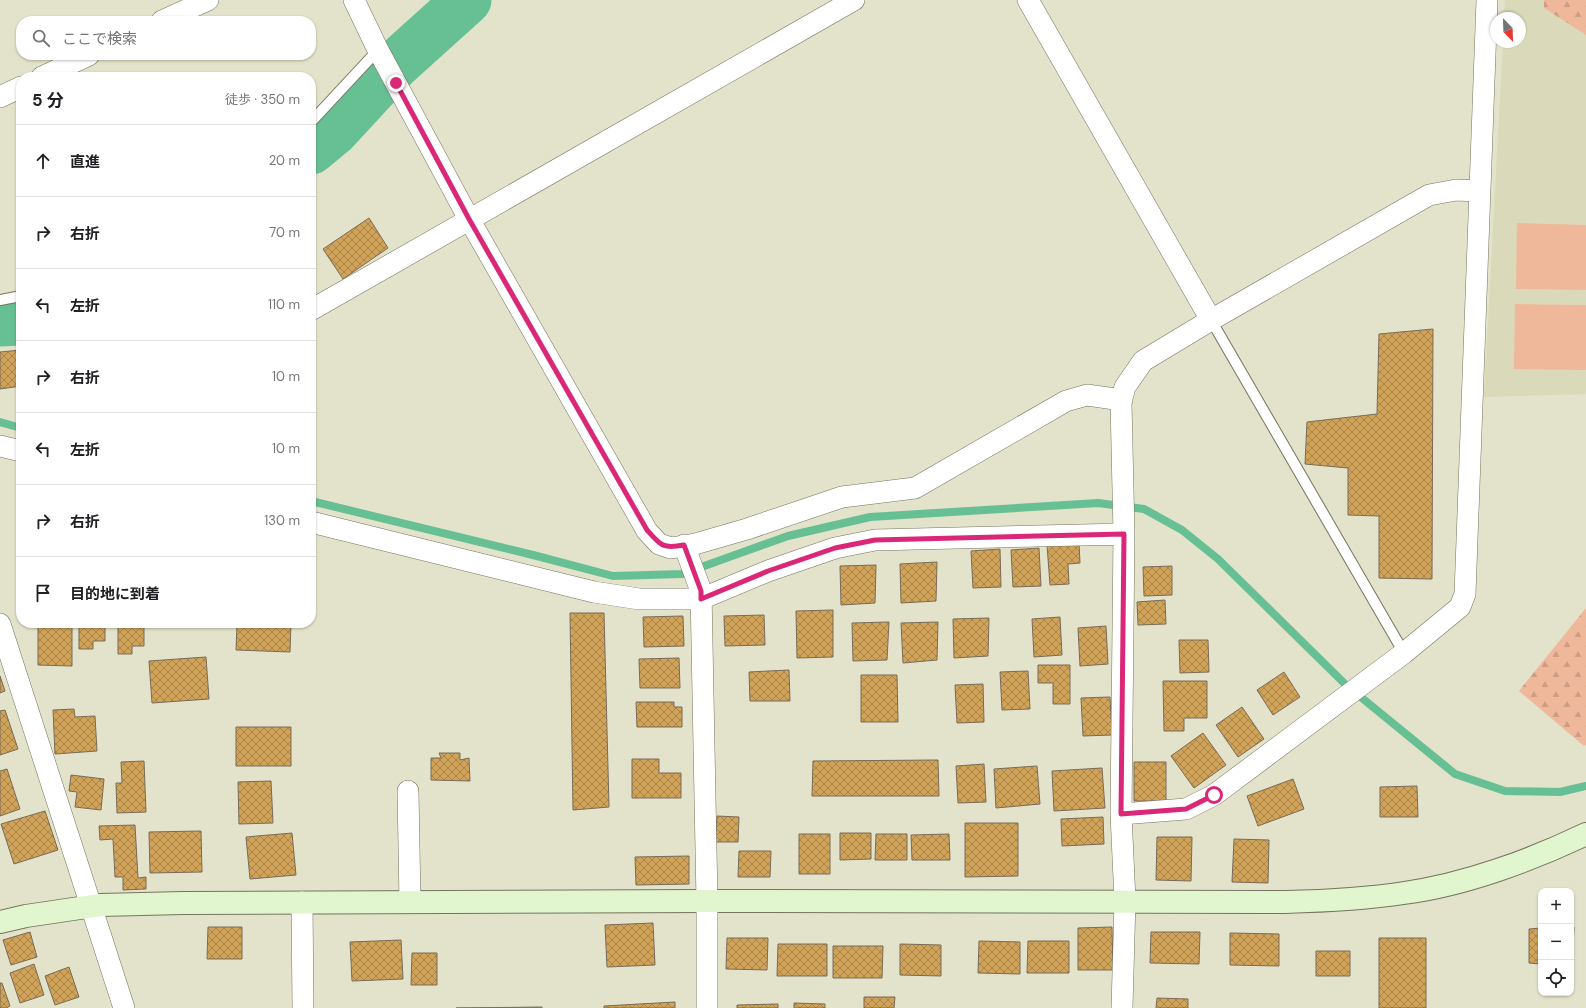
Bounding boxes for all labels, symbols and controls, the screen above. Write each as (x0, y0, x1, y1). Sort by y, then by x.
north arrow (1490, 12, 1526, 48)
search box (16, 16, 316, 60)
icon: search (30, 27, 52, 49)
text: ここで検索 (62, 29, 137, 49)
route end (387, 74, 405, 92)
text: 5 分 (32, 89, 64, 111)
text: 徒歩 · 350 m (225, 91, 300, 108)
icon: ahead (32, 150, 54, 172)
text: 直進 (70, 152, 100, 172)
text: 20 m (269, 152, 300, 169)
icon: right (32, 222, 54, 244)
text: 右折 (70, 224, 100, 244)
text: 70 m (269, 224, 300, 241)
icon: left (32, 294, 54, 316)
text: 左折 (70, 296, 100, 316)
text: 110 m (268, 296, 300, 313)
icon: right (32, 366, 54, 388)
text: 右折 (70, 368, 100, 388)
text: 10 m (272, 368, 300, 385)
icon: left (32, 438, 54, 460)
text: 左折 (70, 440, 100, 460)
text: 10 m (272, 440, 300, 457)
icon: right (32, 510, 54, 532)
text: 右折 (70, 512, 100, 532)
text: 130 m (264, 512, 300, 529)
icon: arrive (32, 582, 54, 604)
text: 目的地に到着 (70, 584, 160, 604)
route start (1205, 786, 1223, 804)
map controls (1538, 888, 1574, 996)
button: + (1538, 888, 1574, 924)
button: − (1538, 924, 1574, 960)
button: locate (1538, 960, 1574, 996)

